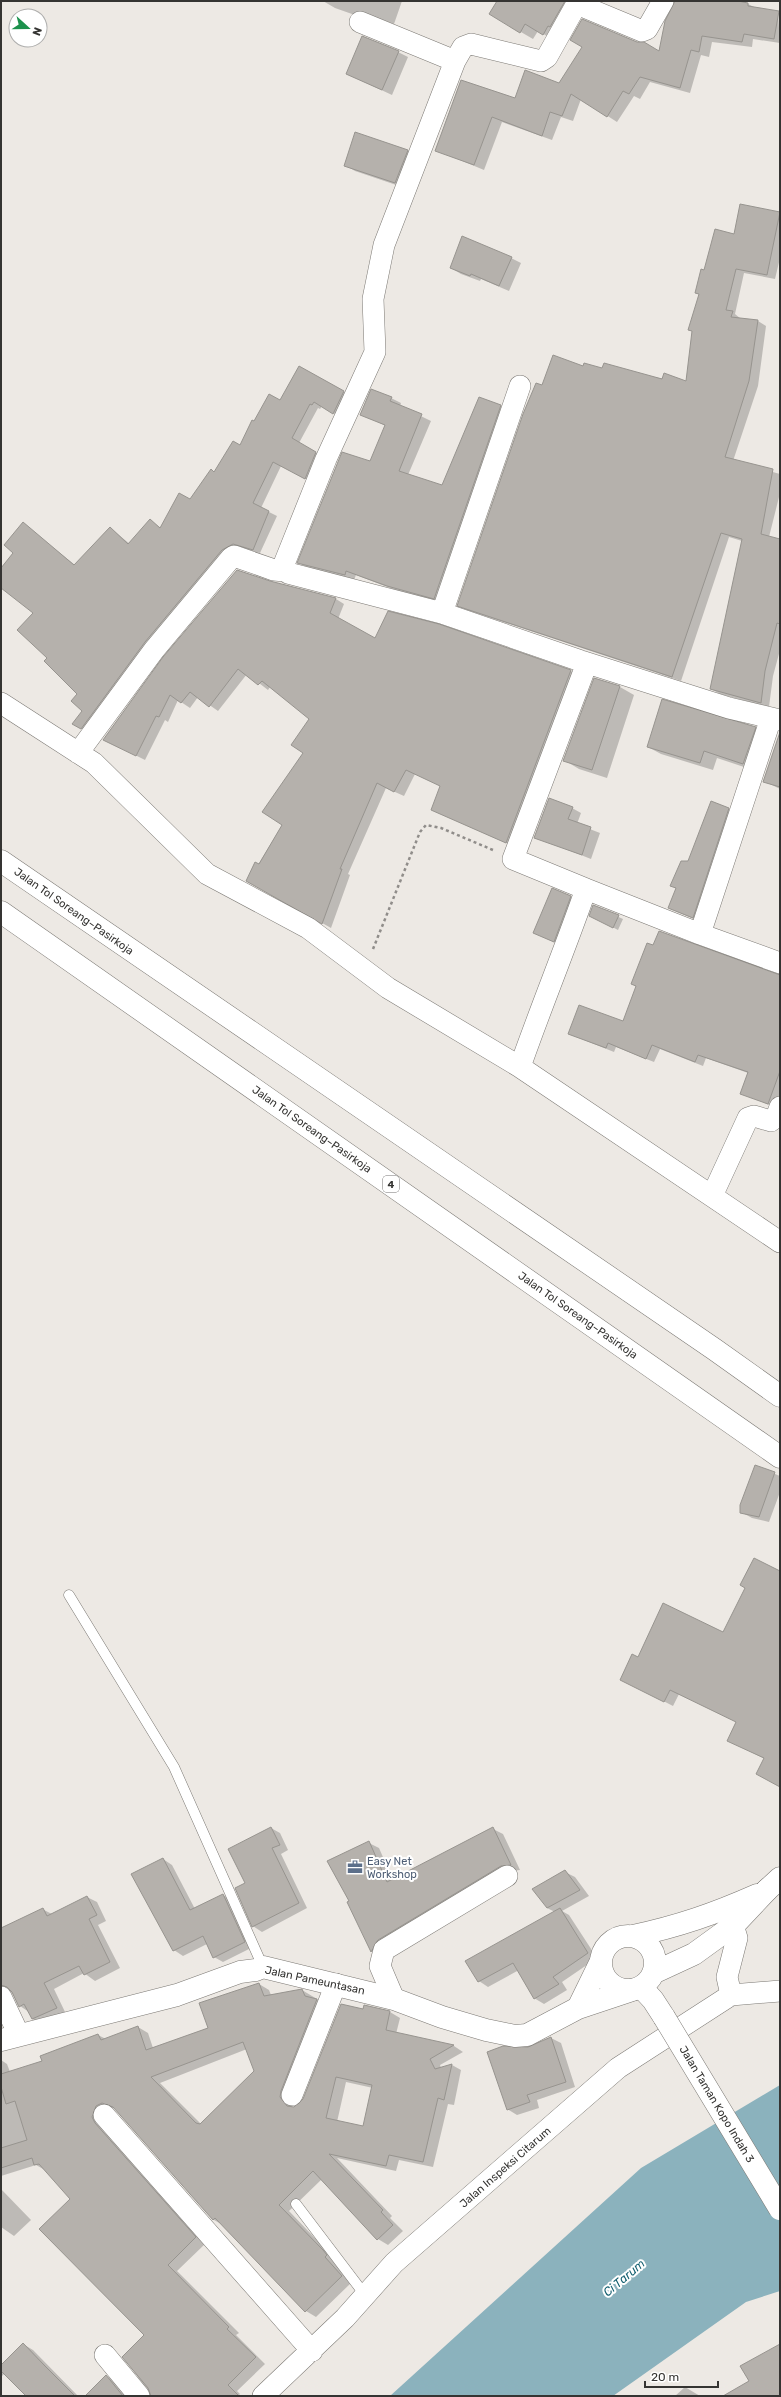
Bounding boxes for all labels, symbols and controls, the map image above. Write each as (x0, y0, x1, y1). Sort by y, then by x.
north arrow (8, 8, 48, 48)
text: N (29, 25, 44, 38)
street label: Jalan Tol Soreang–Pasirkoja (11, 865, 136, 958)
street label: Jalan Tol Soreang–Pasirkoja (249, 1083, 374, 1176)
road number: 4 (383, 1176, 399, 1192)
street label: Jalan Tol Soreang–Pasirkoja (515, 1269, 640, 1362)
place label: Easy Net Workshop (367, 1855, 417, 1881)
office icon: Easy Net Workshop (346, 1858, 364, 1876)
street label: Jalan Pameuntasan (264, 1964, 366, 1997)
street label: Jalan Taman Kopo Indah 3 (677, 2044, 757, 2165)
street label: Jalan Inspeksi Citarum (457, 2124, 554, 2211)
water label: Ci Tarum (600, 2256, 648, 2299)
scale bar (645, 2363, 718, 2389)
text: 20 m (651, 2370, 679, 2384)

